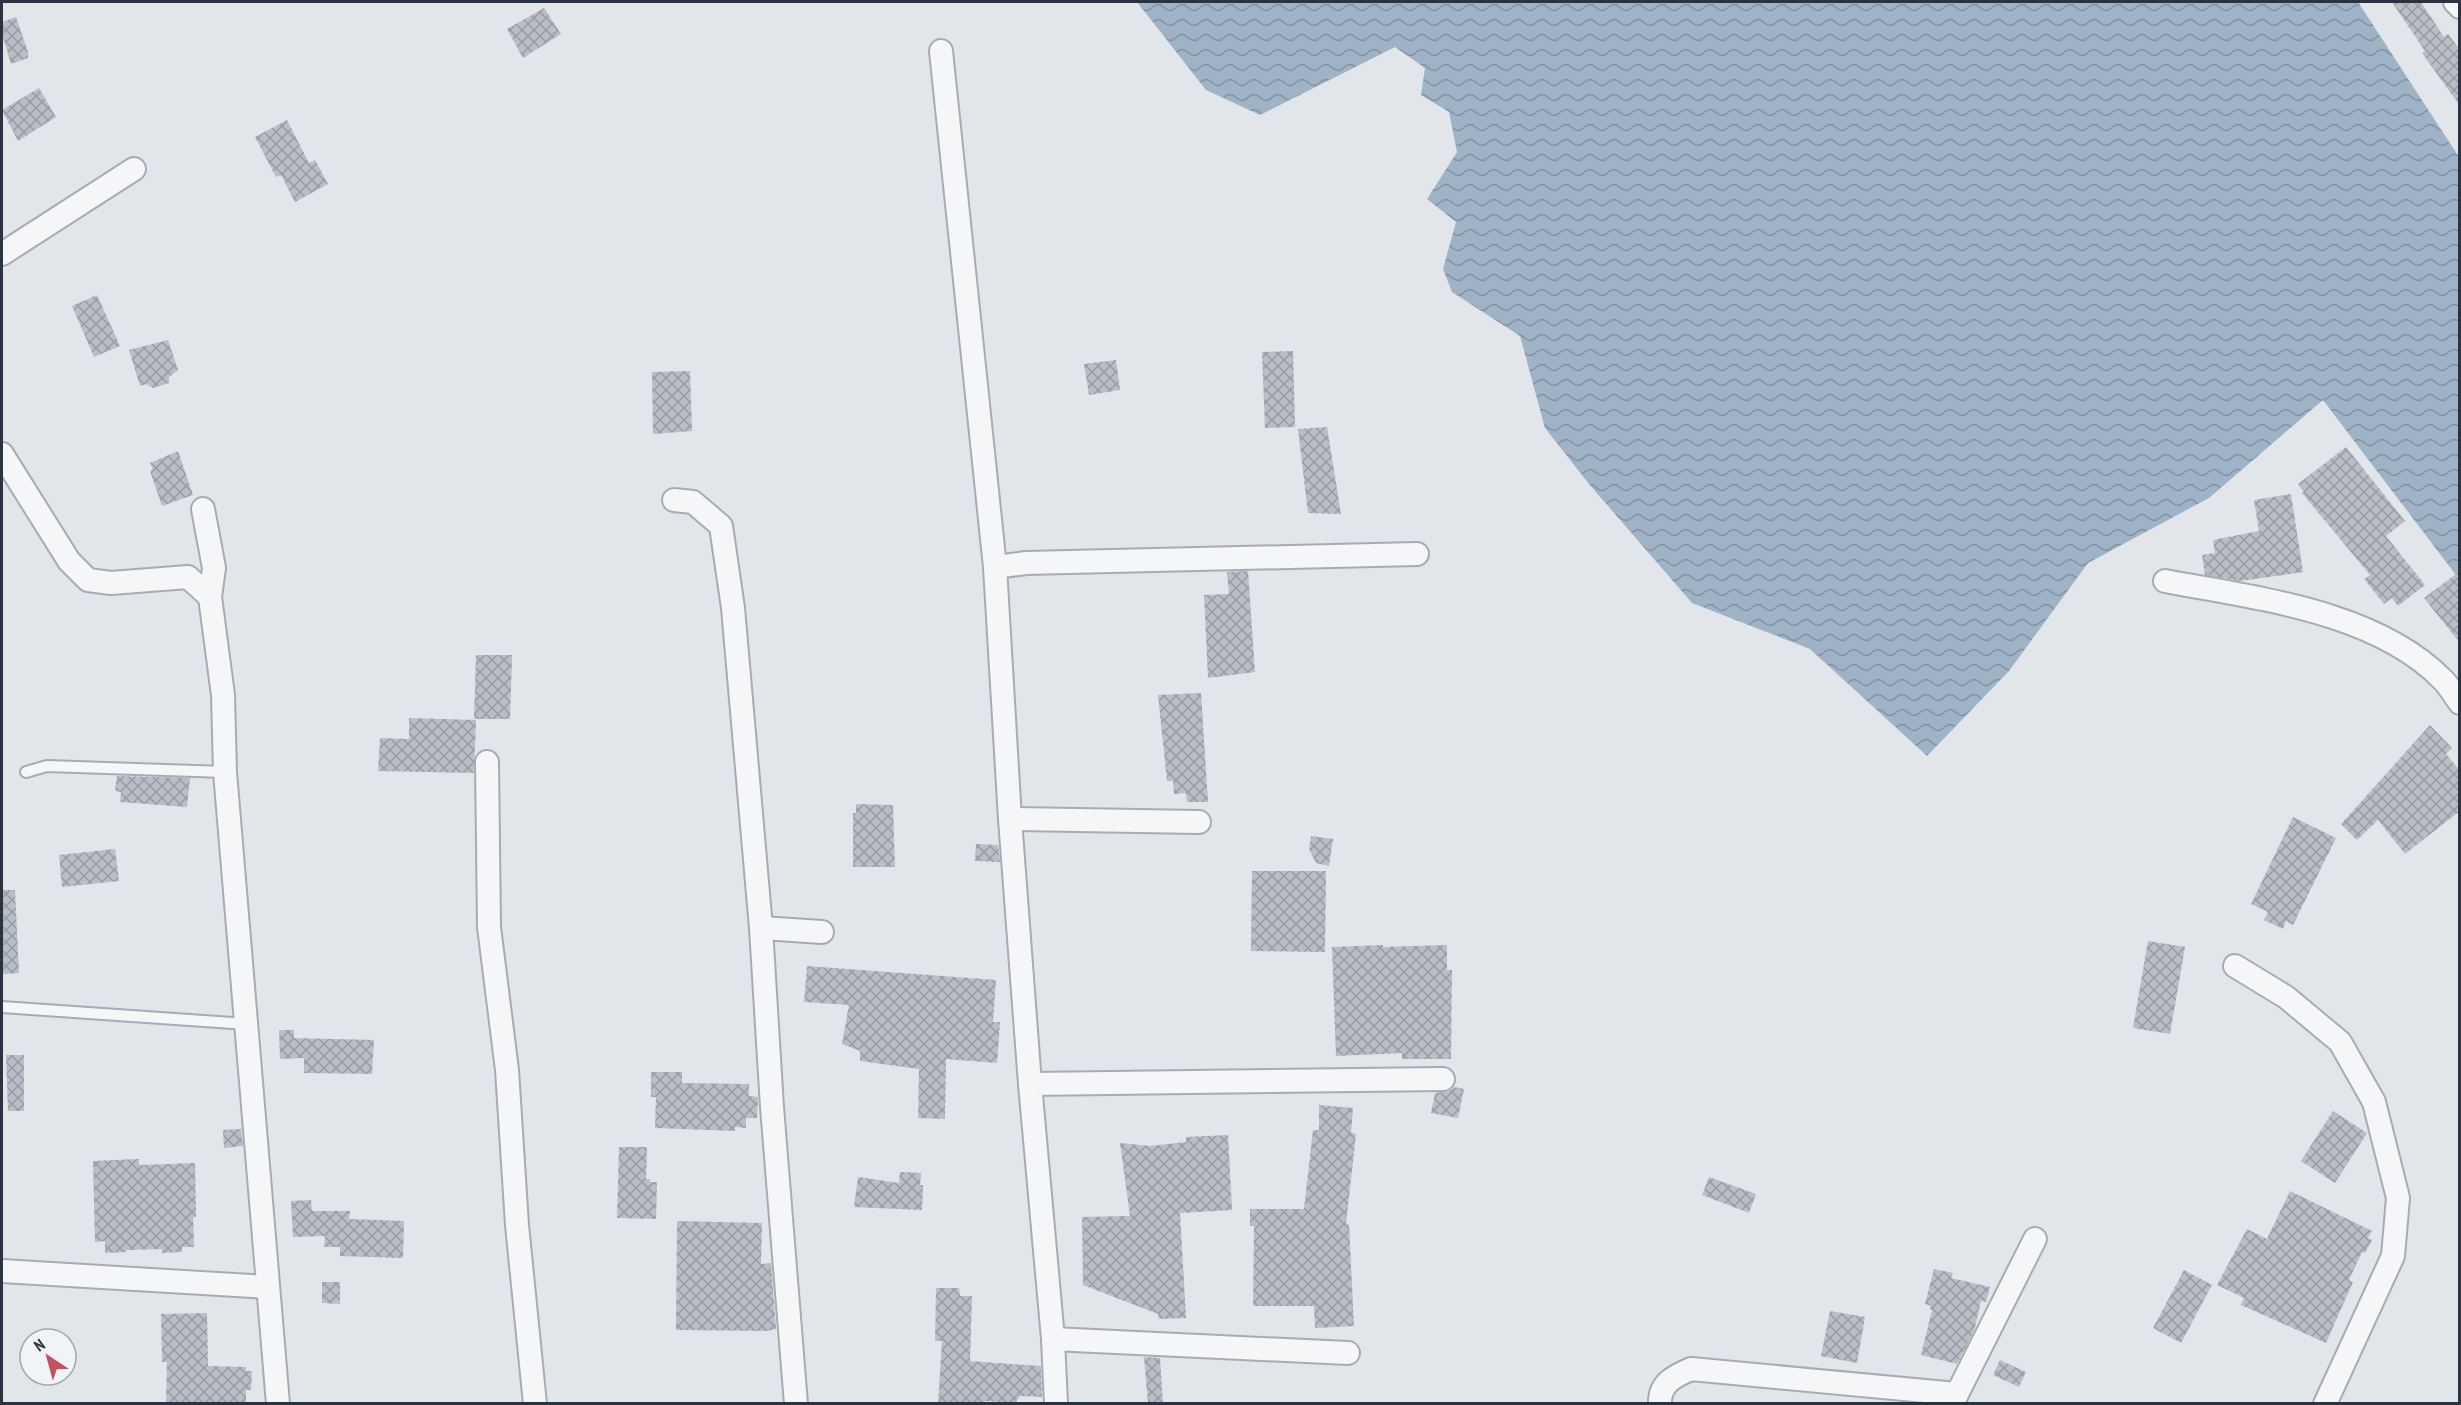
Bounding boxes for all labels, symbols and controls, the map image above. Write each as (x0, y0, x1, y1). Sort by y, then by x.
north arrow (18, 1327, 78, 1387)
text: N (30, 1334, 49, 1355)

